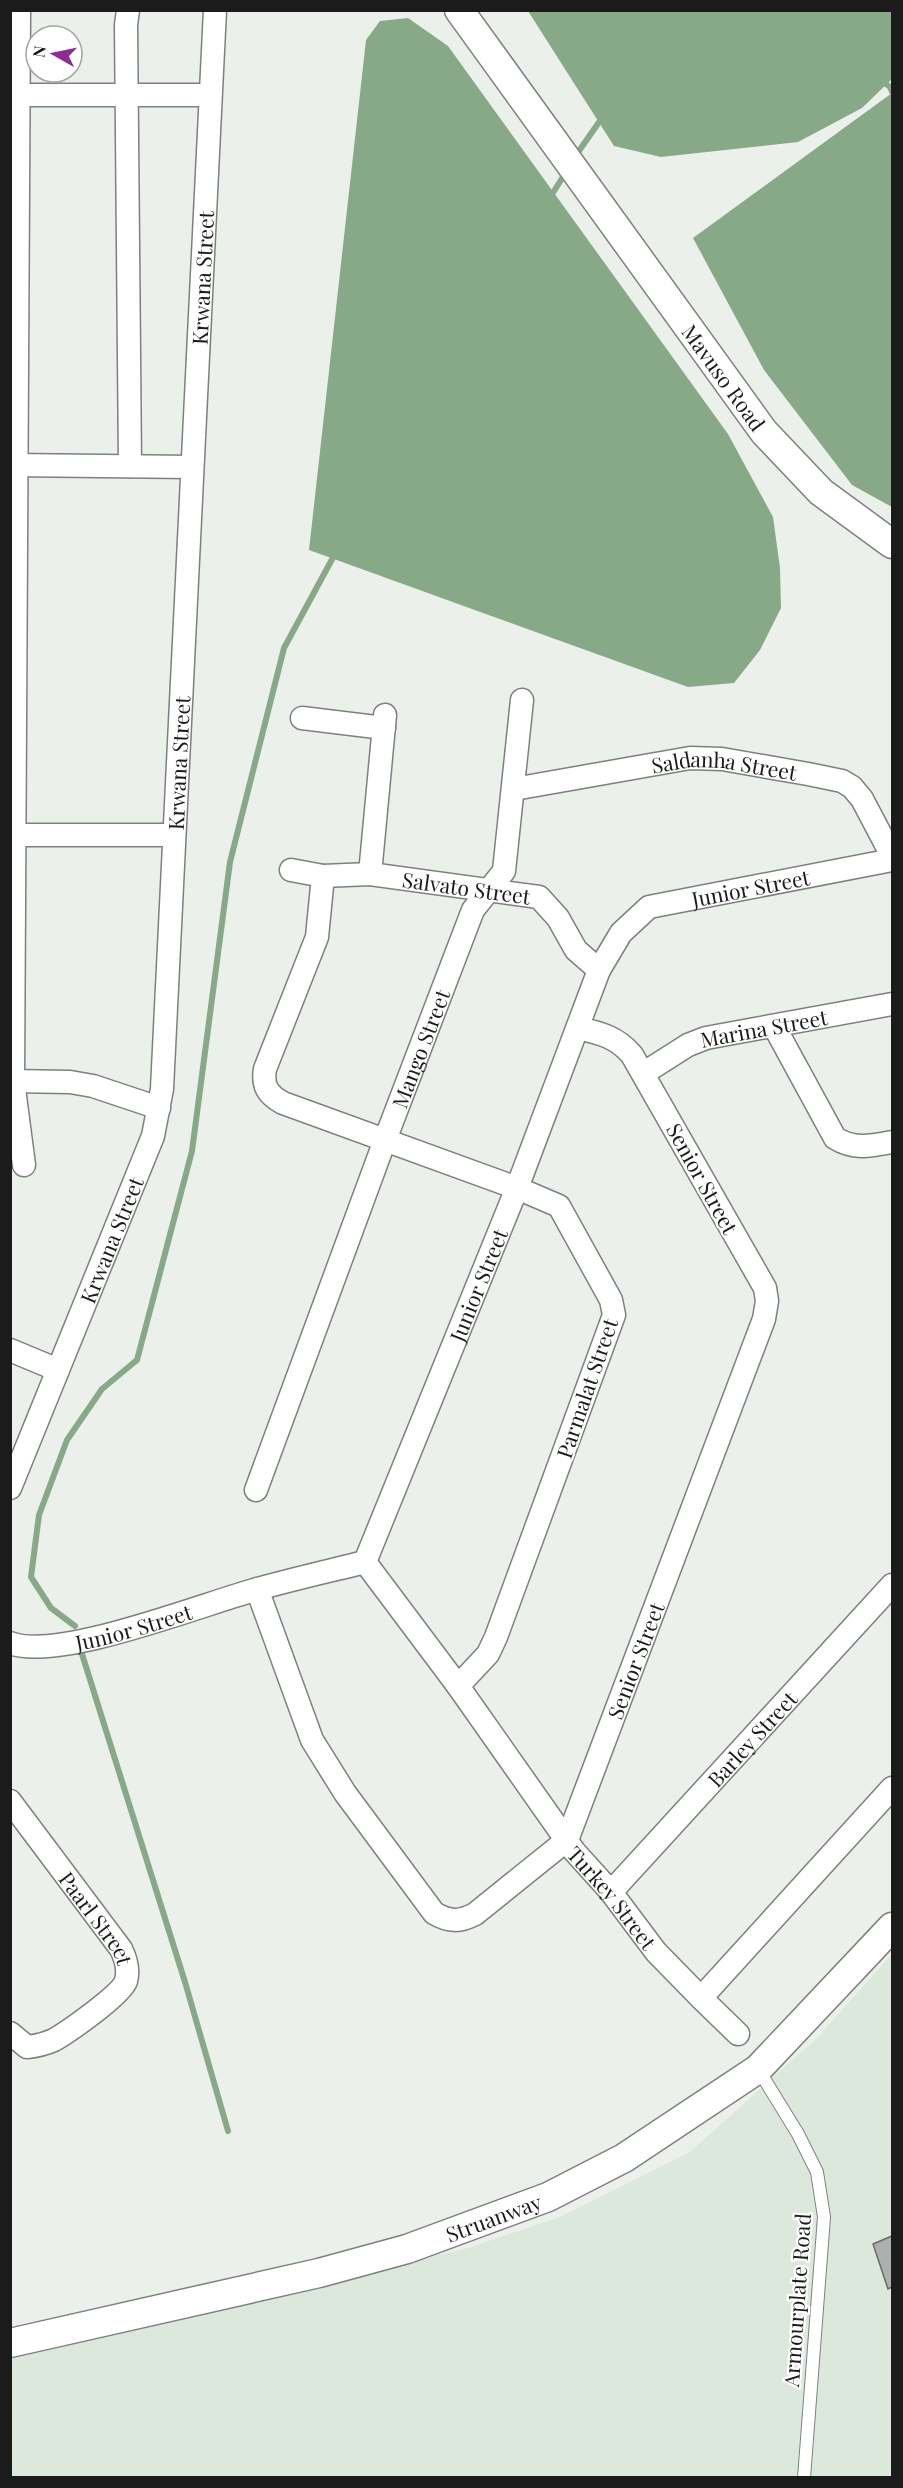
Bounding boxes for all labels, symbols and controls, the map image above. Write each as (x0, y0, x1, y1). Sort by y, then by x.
north arrow (24, 24, 84, 84)
text: N (27, 44, 50, 59)
street label: Krwana Street (185, 210, 219, 345)
street label: Mavuso Road (676, 318, 772, 436)
street label: Krwana Street (161, 695, 195, 831)
street label: Saldanha Street (649, 744, 800, 786)
street label: Junior Street (688, 862, 812, 913)
street label: Salvato Street (401, 865, 533, 910)
street label: Mango Street (385, 985, 456, 1112)
street label: Marina Street (698, 1002, 830, 1053)
street label: Senior Street (661, 1118, 745, 1239)
street label: Krwana Street (73, 1172, 149, 1307)
street label: Junior Street (442, 1224, 513, 1346)
street label: Parmalat Street (549, 1314, 623, 1462)
street label: Junior Street (72, 1597, 196, 1656)
street label: Senior Street (600, 1598, 670, 1723)
street label: Barley Street (700, 1684, 803, 1792)
street label: Turkey Street (562, 1840, 663, 1955)
street label: Paarl Street (53, 1866, 140, 1968)
street label: Struanway (441, 2187, 545, 2248)
street label: Armourplate Road (776, 2212, 816, 2389)

